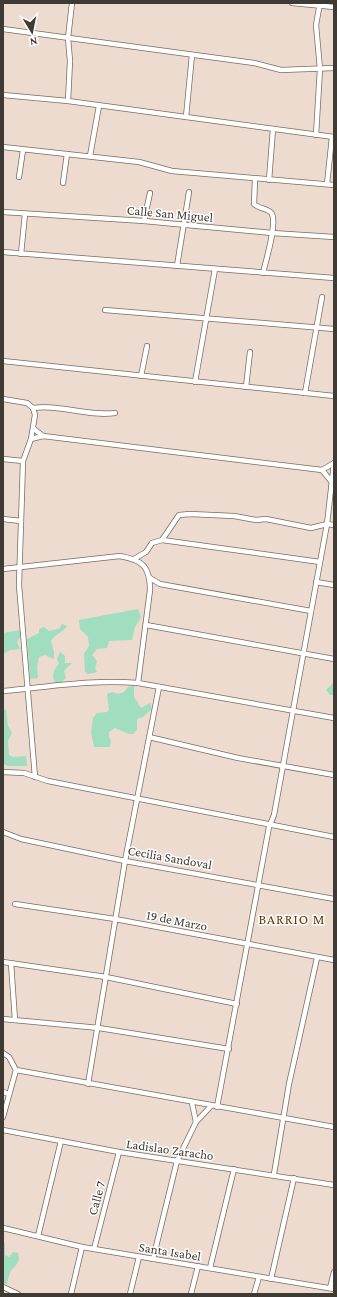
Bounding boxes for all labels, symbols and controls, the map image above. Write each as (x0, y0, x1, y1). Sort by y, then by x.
north arrow (12, 12, 52, 52)
text: N (29, 35, 38, 48)
street label: Calle San Miguel (126, 202, 214, 225)
street label: Cecilia Sandoval (127, 843, 214, 872)
street label: 19 de Marzo (145, 907, 209, 934)
district label: BARRIO M (259, 911, 325, 927)
street label: Ladislao Zaracho (125, 1136, 215, 1163)
street label: Calle 7 (85, 1179, 108, 1217)
street label: Santa Isabel (138, 1239, 203, 1264)

